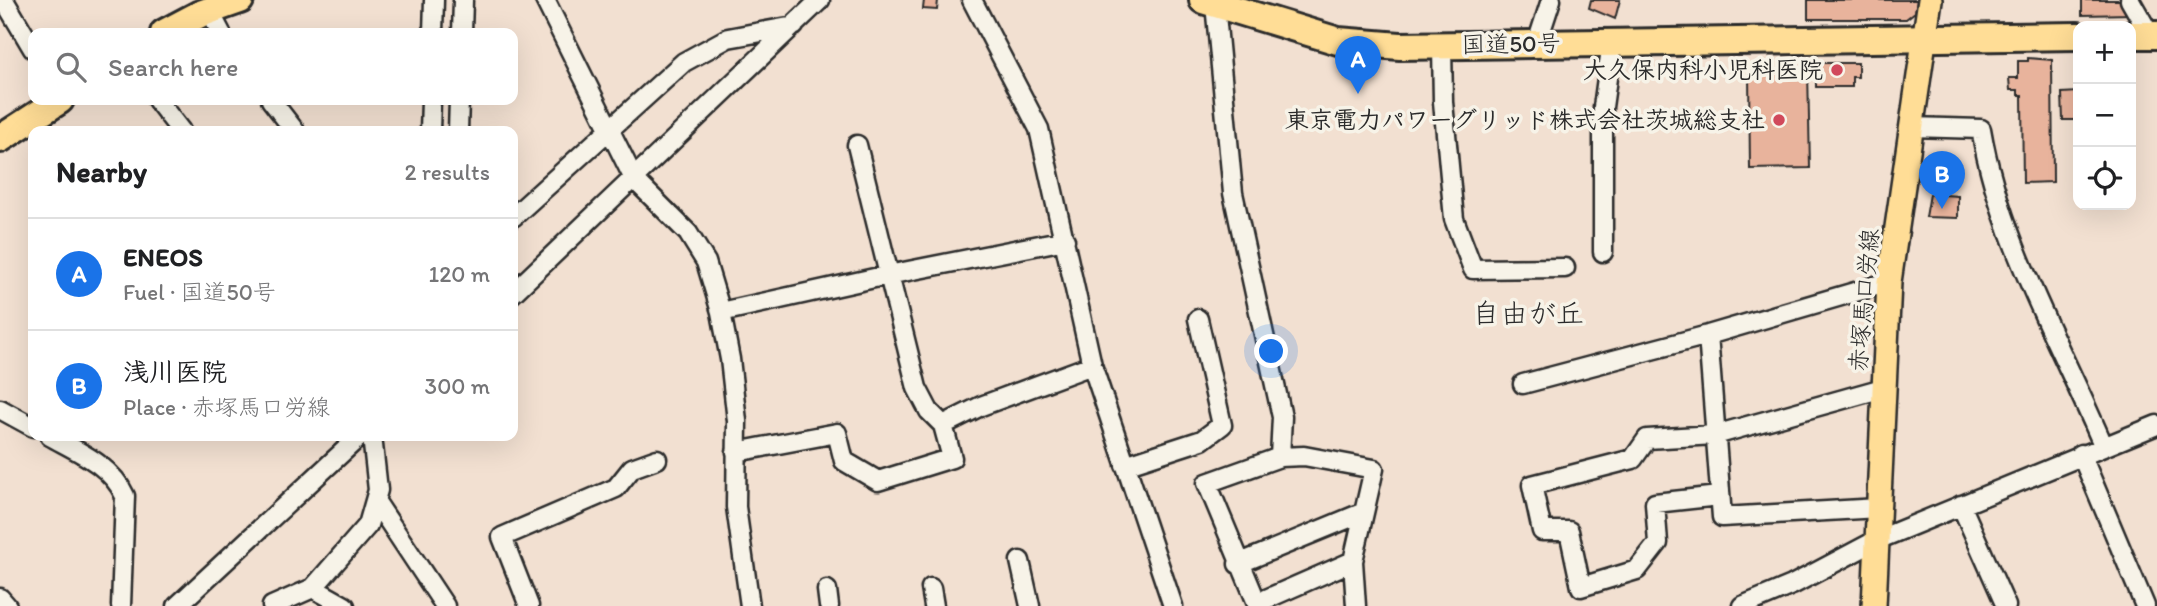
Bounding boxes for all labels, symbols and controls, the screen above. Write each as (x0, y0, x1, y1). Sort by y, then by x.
map controls (2073, 21, 2136, 210)
button: + (2073, 21, 2136, 84)
search box (28, 28, 518, 105)
street label: 国道50号 (1461, 28, 1561, 59)
pin: A (1335, 36, 1381, 94)
icon: search (52, 48, 90, 86)
text: Search here (108, 51, 238, 83)
place label: 大久保内科小児科医院 (1583, 55, 1823, 84)
marker: 大久保内科小児科医院 (1829, 62, 1845, 78)
button: − (2073, 84, 2136, 147)
place label: 東京電力パワーグリッド株式会社茨城総支社 (1285, 105, 1765, 134)
marker: 東京電力パワーグリッド株式会社茨城総支社 (1771, 112, 1787, 128)
button: locate (2073, 147, 2136, 210)
pin: B (1919, 151, 1965, 209)
text: Nearby (56, 153, 147, 190)
text: 2 results (404, 158, 490, 186)
street label: 赤塚馬口労線 (1843, 227, 1884, 373)
text: ENEOS (123, 241, 203, 273)
text: A (72, 260, 86, 288)
text: 120 m (429, 260, 490, 288)
text: Fuel · 国道50号 (123, 278, 276, 306)
district label: 自由が丘 (1472, 296, 1584, 330)
your location (1254, 334, 1288, 368)
text: 浅川医院 (123, 356, 227, 388)
text: B (72, 372, 86, 400)
text: 300 m (425, 372, 490, 400)
text: Place · 赤塚馬口労線 (123, 393, 330, 421)

